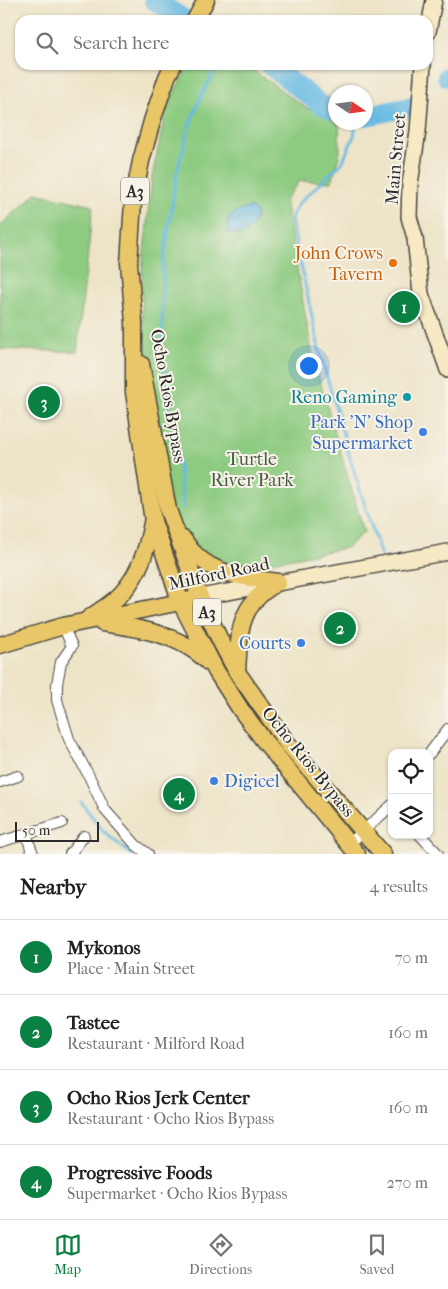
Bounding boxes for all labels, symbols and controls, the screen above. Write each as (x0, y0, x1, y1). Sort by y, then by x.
search box (15, 15, 433, 70)
icon: search (33, 29, 61, 57)
text: Search here (73, 32, 169, 54)
north arrow (328, 85, 373, 130)
street label: Main Street (382, 112, 411, 206)
road number: A3 (121, 178, 149, 205)
place label: John Crows Tavern (293, 243, 384, 285)
marker: John Crows Tavern (387, 257, 399, 269)
pin: 1 (388, 288, 420, 326)
street label: Ocho Rios Bypass (146, 327, 190, 465)
your location (296, 353, 322, 379)
pin: 3 (28, 383, 60, 421)
place label: Reno Gaming (291, 387, 397, 408)
marker: Reno Gaming (401, 391, 413, 403)
place label: Park 'N' Shop Supermarket (310, 412, 414, 454)
marker: Park 'N' Shop Supermarket (417, 426, 429, 438)
park label: Turtle River Park (211, 449, 294, 491)
street label: Milford Road (167, 553, 272, 595)
road number: A3 (193, 598, 221, 626)
pin: 2 (324, 609, 356, 647)
place label: Courts (239, 633, 291, 654)
marker: Courts (295, 637, 307, 649)
street label: Ocho Rios Bypass (257, 703, 359, 822)
map controls (388, 749, 433, 839)
button: locate (388, 749, 433, 794)
place label: Digicel (224, 771, 280, 792)
pin: 4 (163, 775, 195, 813)
marker: Digicel (208, 775, 220, 787)
button: layers (388, 794, 433, 839)
scale bar (15, 819, 99, 842)
text: 50 m (22, 822, 50, 839)
text: Nearby (20, 875, 86, 899)
text: 4 results (370, 877, 428, 896)
text: Mykonos (67, 937, 141, 959)
text: 1 (33, 948, 39, 967)
text: 70 m (395, 948, 428, 967)
text: Place · Main Street (67, 959, 195, 978)
text: Tastee (67, 1012, 120, 1034)
text: 2 (32, 1023, 40, 1042)
text: 160 m (388, 1023, 428, 1042)
text: Restaurant · Milford Road (67, 1034, 245, 1053)
text: Ocho Rios Jerk Center (67, 1087, 250, 1109)
text: 3 (33, 1098, 39, 1117)
text: 160 m (388, 1098, 428, 1117)
text: Restaurant · Ocho Rios Bypass (67, 1109, 274, 1128)
text: Progressive Foods (67, 1162, 212, 1184)
text: 4 (31, 1173, 41, 1192)
text: 270 m (387, 1173, 428, 1192)
text: Supermarket · Ocho Rios Bypass (67, 1184, 287, 1203)
tab: Map (54, 1231, 82, 1278)
tab: Directions (189, 1231, 252, 1278)
tab: Saved (360, 1231, 394, 1278)

